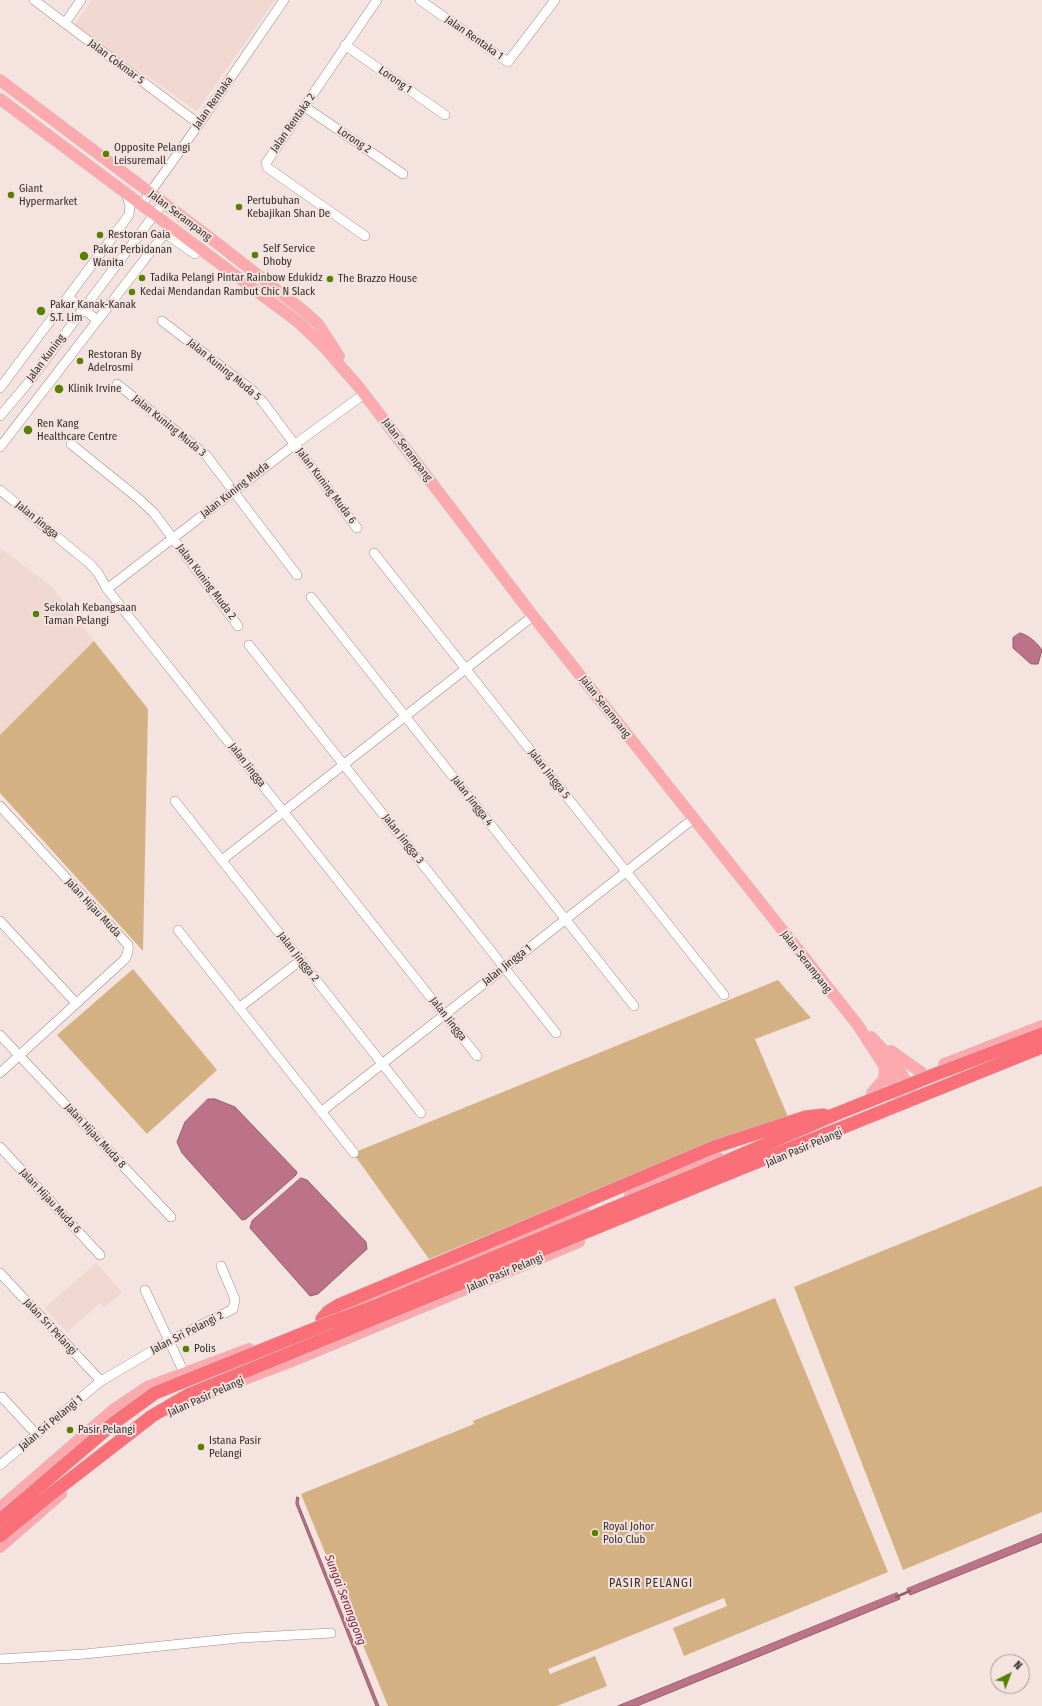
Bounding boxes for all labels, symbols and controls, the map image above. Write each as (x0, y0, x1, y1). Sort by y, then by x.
street label: Jalan Rentaka 1 (442, 13, 506, 63)
street label: Jalan Cokmar 5 (85, 37, 147, 87)
street label: Lorong 1 (376, 64, 414, 96)
street label: Jalan Rentaka (190, 74, 236, 132)
street label: Jalan Rentaka 2 (268, 91, 318, 155)
street label: Lorong 2 (335, 124, 373, 156)
place label: Opposite Pelangi Leisuremall (114, 141, 190, 167)
marker: Opposite Pelangi Leisuremall (101, 149, 111, 159)
place label: Giant Hypermarket (19, 182, 77, 208)
street label: Jalan Serampang (146, 188, 214, 244)
marker: Giant Hypermarket (6, 190, 16, 200)
place label: Pertubuhan Kebajikan Shan De (247, 194, 330, 220)
marker: Pertubuhan Kebajikan Shan De (234, 202, 244, 212)
place label: Restoran Gaia (108, 228, 170, 242)
marker: Restoran Gaia (95, 230, 105, 240)
place label: Self Service Dhoby (263, 242, 315, 268)
place label: Pakar Perbidanan Wanita (93, 243, 172, 269)
marker: Pakar Perbidanan Wanita (78, 250, 90, 262)
marker: Self Service Dhoby (250, 250, 260, 260)
place label: Tadika Pelangi Pintar Rainbow Edukidz (150, 271, 323, 285)
place label: The Brazzo House (338, 272, 417, 286)
marker: Tadika Pelangi Pintar Rainbow Edukidz (137, 273, 147, 283)
marker: The Brazzo House (325, 274, 335, 284)
place label: Kedai Mendandan Rambut Chic N Slack (140, 285, 315, 299)
marker: Kedai Mendandan Rambut Chic N Slack (127, 287, 137, 297)
place label: Pakar Kanak-Kanak S.T. Lim (50, 298, 136, 324)
marker: Pakar Kanak-Kanak S.T. Lim (35, 305, 47, 317)
street label: Jalan Kuning (24, 332, 68, 384)
street label: Jalan Kuning Muda 5 (184, 336, 264, 404)
place label: Restoran By Adelrosmi (88, 348, 141, 374)
marker: Restoran By Adelrosmi (75, 356, 85, 366)
place label: Klinik Irvine (68, 382, 121, 396)
marker: Klinik Irvine (53, 383, 65, 395)
street label: Jalan Kuning Muda 3 (130, 392, 208, 460)
street label: Jalan Serampang (379, 416, 435, 484)
place label: Ren Kang Healthcare Centre (37, 417, 117, 443)
marker: Ren Kang Healthcare Centre (22, 424, 34, 436)
street label: Jalan Kuning Muda 6 (293, 446, 359, 526)
street label: Jalan Kuning Muda (198, 459, 272, 521)
street label: Jalan Jingga (13, 499, 61, 541)
street label: Jalan Kuning Muda 2 (173, 542, 239, 622)
place label: Sekolah Kebangsaan Taman Pelangi (44, 601, 137, 627)
marker: Sekolah Kebangsaan Taman Pelangi (31, 609, 41, 619)
street label: Jalan Serampang (577, 673, 633, 741)
street label: Jalan Jingga (226, 740, 268, 790)
street label: Jalan Jingga 5 (525, 746, 573, 802)
street label: Jalan Jingga 4 (448, 773, 496, 829)
street label: Jalan Jingga 3 (379, 811, 427, 867)
street label: Jalan Hijau Muda (62, 876, 124, 940)
street label: Jalan Serampang (778, 928, 834, 996)
street label: Jalan Jingga 2 (275, 930, 321, 984)
street label: Jalan Jingga 1 (480, 942, 534, 988)
street label: Jalan Jingga (427, 994, 469, 1044)
street label: Jalan Hijau Muda 8 (62, 1101, 128, 1171)
street label: Jalan Pasir Pelangi (764, 1126, 844, 1170)
street label: Jalan Hijau Muda 6 (17, 1166, 83, 1236)
street label: Jalan Pasir Pelangi (465, 1251, 545, 1295)
street label: Jalan Sri Pelangi (20, 1296, 80, 1358)
street label: Jalan Sri Pelangi 2 (148, 1309, 226, 1357)
place label: Polis (194, 1342, 216, 1356)
marker: Polis (181, 1344, 191, 1354)
street label: Jalan Pasir Pelangi (166, 1374, 246, 1420)
street label: Jalan Sri Pelangi 1 (16, 1392, 86, 1454)
place label: Pasir Pelangi (78, 1423, 135, 1437)
marker: Pasir Pelangi (65, 1425, 75, 1435)
place label: Istana Pasir Pelangi (209, 1434, 261, 1460)
marker: Istana Pasir Pelangi (196, 1442, 206, 1452)
place label: Royal Johor Polo Club (603, 1520, 654, 1546)
marker: Royal Johor Polo Club (590, 1528, 600, 1538)
water label: Sungai Seranggong (321, 1553, 369, 1647)
district label: PASIR PELANGI (609, 1577, 693, 1591)
north arrow (990, 1654, 1030, 1694)
text: N (1011, 1658, 1024, 1672)

